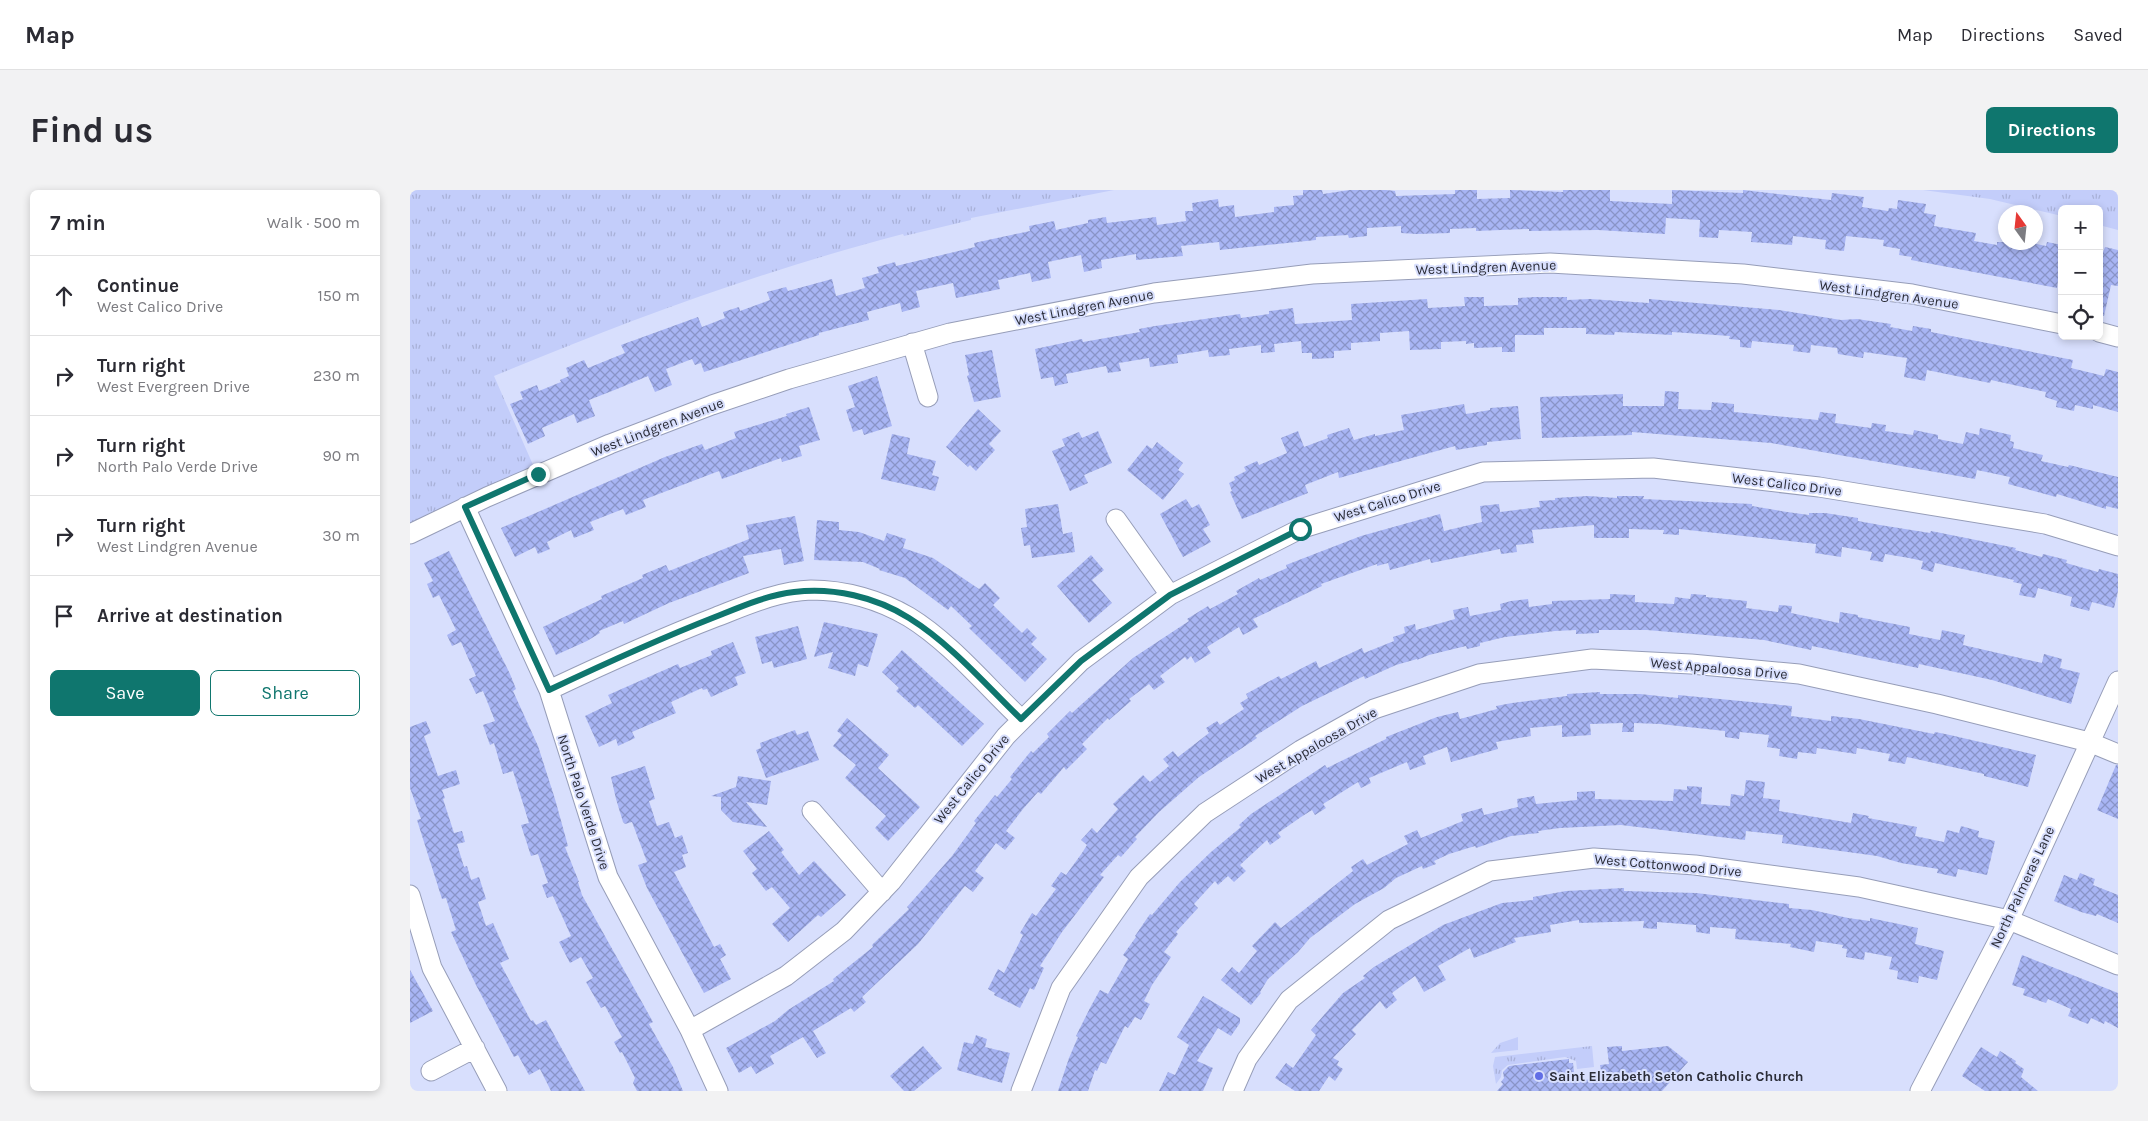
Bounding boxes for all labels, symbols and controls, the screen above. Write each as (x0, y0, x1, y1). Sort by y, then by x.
text: Map (25, 21, 75, 49)
text: Map (1897, 24, 1933, 46)
text: Directions (1961, 24, 2045, 46)
text: Saved (2073, 24, 2123, 46)
button: Directions (1986, 107, 2118, 153)
text: Find us (30, 110, 153, 151)
north arrow (1998, 205, 2043, 250)
map controls (2058, 205, 2103, 340)
button: + (2058, 205, 2103, 250)
text: 7 min (50, 211, 106, 235)
text: Walk · 500 m (267, 213, 360, 232)
button: − (2058, 250, 2103, 295)
street label: West Lindgren Avenue (1415, 257, 1557, 278)
text: Continue (97, 275, 179, 297)
street label: West Lindgren Avenue (1818, 276, 1960, 313)
icon: ahead (50, 282, 78, 310)
text: 150 m (317, 286, 360, 305)
street label: West Lindgren Avenue (1013, 286, 1155, 329)
button: locate (2058, 295, 2103, 340)
text: West Calico Drive (97, 297, 223, 316)
text: Turn right (97, 355, 186, 377)
icon: right (50, 362, 78, 390)
text: 230 m (313, 366, 360, 385)
text: West Evergreen Drive (97, 377, 250, 396)
street label: West Lindgren Avenue (588, 394, 726, 461)
text: Turn right (97, 435, 186, 457)
icon: right (50, 442, 78, 470)
text: 90 m (322, 446, 360, 465)
text: North Palo Verde Drive (97, 457, 258, 476)
route end (527, 463, 550, 486)
street label: West Calico Drive (1731, 469, 1843, 500)
street label: West Calico Drive (1332, 477, 1442, 526)
text: Turn right (97, 515, 186, 537)
route start (1289, 518, 1312, 541)
icon: right (50, 522, 78, 550)
text: 30 m (322, 526, 360, 545)
text: West Lindgren Avenue (97, 537, 258, 556)
icon: arrive (50, 602, 78, 630)
text: Arrive at destination (97, 605, 283, 627)
street label: West Appaloosa Drive (1650, 654, 1788, 683)
button: Save (50, 670, 200, 716)
button: Share (210, 670, 360, 716)
street label: West Appaloosa Drive (1252, 704, 1380, 787)
street label: West Calico Drive (930, 731, 1013, 828)
street label: North Palo Verde Drive (554, 733, 613, 872)
street label: North Palmeras Lane (1987, 824, 2058, 951)
street label: West Cottonwood Drive (1594, 851, 1742, 880)
place label: Saint Elizabeth Seton Catholic Church (1549, 1068, 1804, 1085)
marker: Saint Elizabeth Seton Catholic Church (1533, 1070, 1545, 1082)

